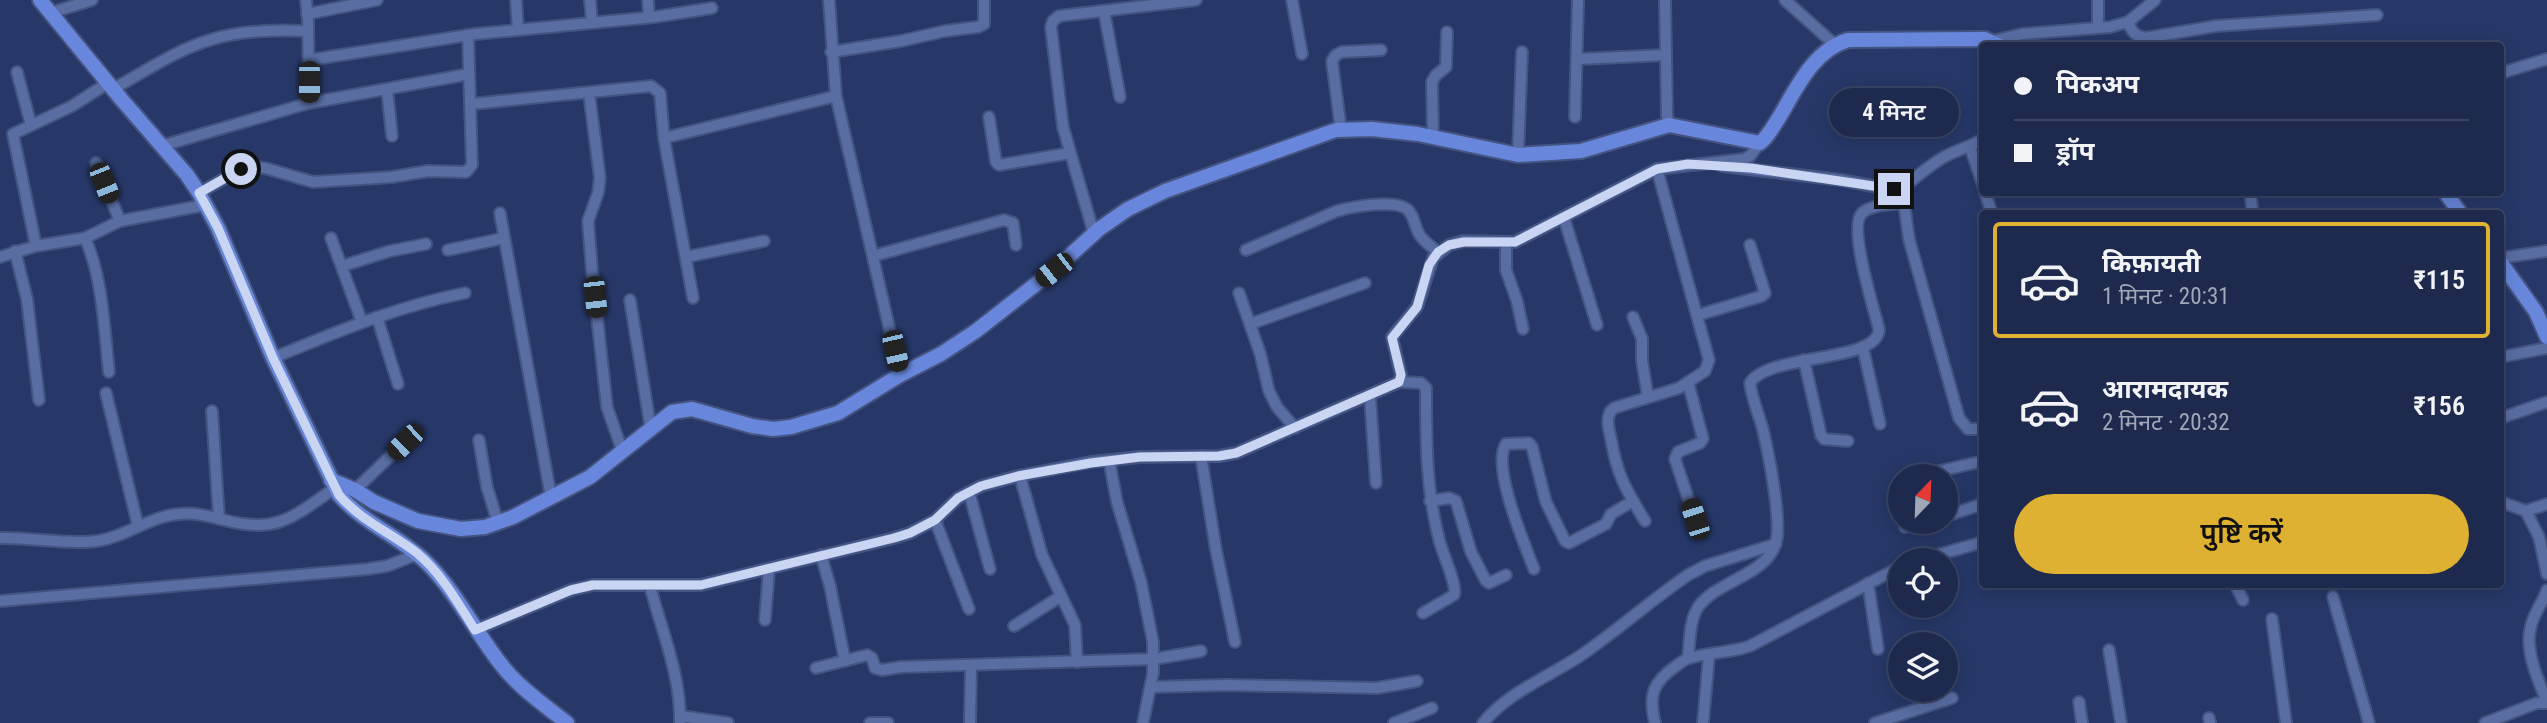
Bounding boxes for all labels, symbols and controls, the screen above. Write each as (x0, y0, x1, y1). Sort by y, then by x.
car (299, 61, 320, 103)
text: पिकअप (2056, 69, 2139, 99)
callout: 4 मिनट (1829, 88, 1959, 136)
text: 4 मिनट (1862, 99, 1926, 126)
text: ड्रॉप (2056, 136, 2094, 166)
route start (225, 153, 257, 185)
car (87, 160, 122, 206)
route end (1878, 173, 1910, 205)
text: किफ़ायती (2102, 248, 2201, 278)
car (1031, 249, 1078, 291)
icon: car (2018, 249, 2081, 312)
text: ₹115 (2414, 265, 2465, 295)
car (583, 275, 608, 319)
text: 1 मिनट · 20:31 (2102, 283, 2230, 310)
car (881, 328, 910, 374)
text: आरामदायक (2102, 374, 2228, 404)
icon: car (2018, 375, 2081, 438)
text: ₹156 (2414, 391, 2465, 421)
text: 2 मिनट · 20:32 (2102, 409, 2230, 436)
car (383, 420, 428, 464)
north arrow (1888, 464, 1958, 534)
map controls (1888, 464, 1958, 702)
button: पुष्टि करें (2014, 494, 2469, 574)
car (1679, 496, 1712, 542)
button: locate (1888, 548, 1958, 618)
button: layers (1888, 632, 1958, 702)

